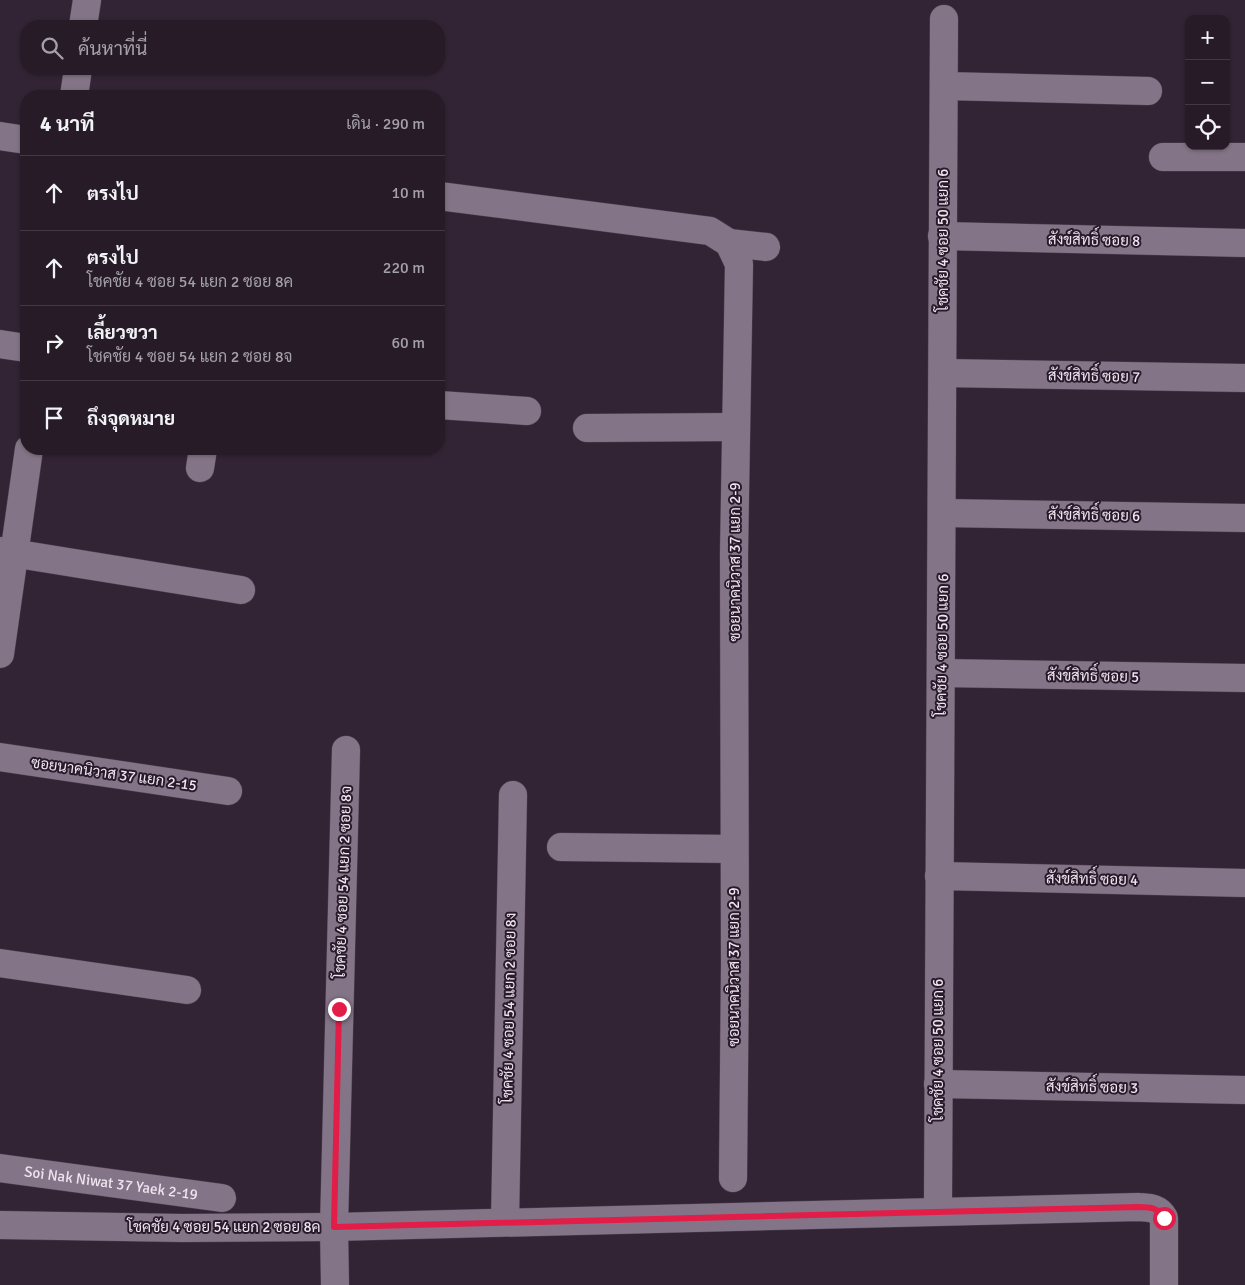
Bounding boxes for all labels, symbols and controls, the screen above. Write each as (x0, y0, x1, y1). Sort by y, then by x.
map controls (1185, 15, 1230, 150)
button: + (1185, 15, 1230, 60)
search box (20, 20, 445, 75)
icon: search (38, 34, 66, 62)
text: ค้นหาที่นี่ (78, 37, 147, 61)
button: − (1185, 60, 1230, 105)
button: locate (1185, 105, 1230, 150)
text: 4 นาที (40, 111, 95, 137)
text: เดิน · 290 m (346, 114, 425, 134)
street label: โชคชัย 4 ซอย 50 แยก 6 (933, 169, 952, 312)
icon: ahead (40, 179, 68, 207)
text: ตรงไป (87, 182, 139, 206)
text: 10 m (391, 183, 425, 203)
street label: สังข์สิทธิ์ ซอย 8 (1048, 224, 1140, 250)
text: ตรงไป (87, 246, 139, 270)
icon: ahead (40, 254, 68, 282)
text: 220 m (383, 258, 425, 278)
text: โชคชัย 4 ซอย 54 แยก 2 ซอย 8ค (87, 272, 293, 292)
text: เลี้ยวขวา (87, 321, 158, 345)
icon: right (40, 329, 68, 357)
text: 60 m (391, 333, 425, 353)
text: โชคชัย 4 ซอย 54 แยก 2 ซอย 8จ (87, 347, 292, 367)
street label: สังข์สิทธิ์ ซอย 7 (1048, 360, 1140, 386)
icon: arrive (40, 404, 68, 432)
text: ถึงจุดหมาย (87, 407, 175, 431)
street label: ซอยนาคนิวาส 37 แยก 2-9 (726, 482, 744, 642)
street label: สังข์สิทธิ์ ซอย 6 (1048, 499, 1140, 525)
street label: โชคชัย 4 ซอย 50 แยก 6 (931, 573, 952, 718)
street label: สังข์สิทธิ์ ซอย 5 (1047, 660, 1139, 686)
street label: ซอยนาคนิวาส 37 แยก 2-15 (30, 753, 198, 795)
street label: โชคชัย 4 ซอย 54 แยก 2 ซอย 8จ (330, 785, 355, 980)
street label: สังข์สิทธิ์ ซอย 4 (1046, 863, 1138, 889)
street label: ซอยนาคนิวาส 37 แยก 2-9 (725, 887, 743, 1047)
street label: โชคชัย 4 ซอย 54 แยก 2 ซอย 8ง (497, 912, 520, 1105)
street label: โชคชัย 4 ซอย 50 แยก 6 (928, 979, 947, 1122)
route end (328, 998, 351, 1021)
street label: สังข์สิทธิ์ ซอย 3 (1046, 1071, 1138, 1097)
street label: Soi Nak Niwat 37 Yaek 2-19 (23, 1162, 199, 1204)
route start (1153, 1207, 1176, 1230)
street label: โชคชัย 4 ซอย 54 แยก 2 ซอย 8ค (126, 1217, 321, 1236)

